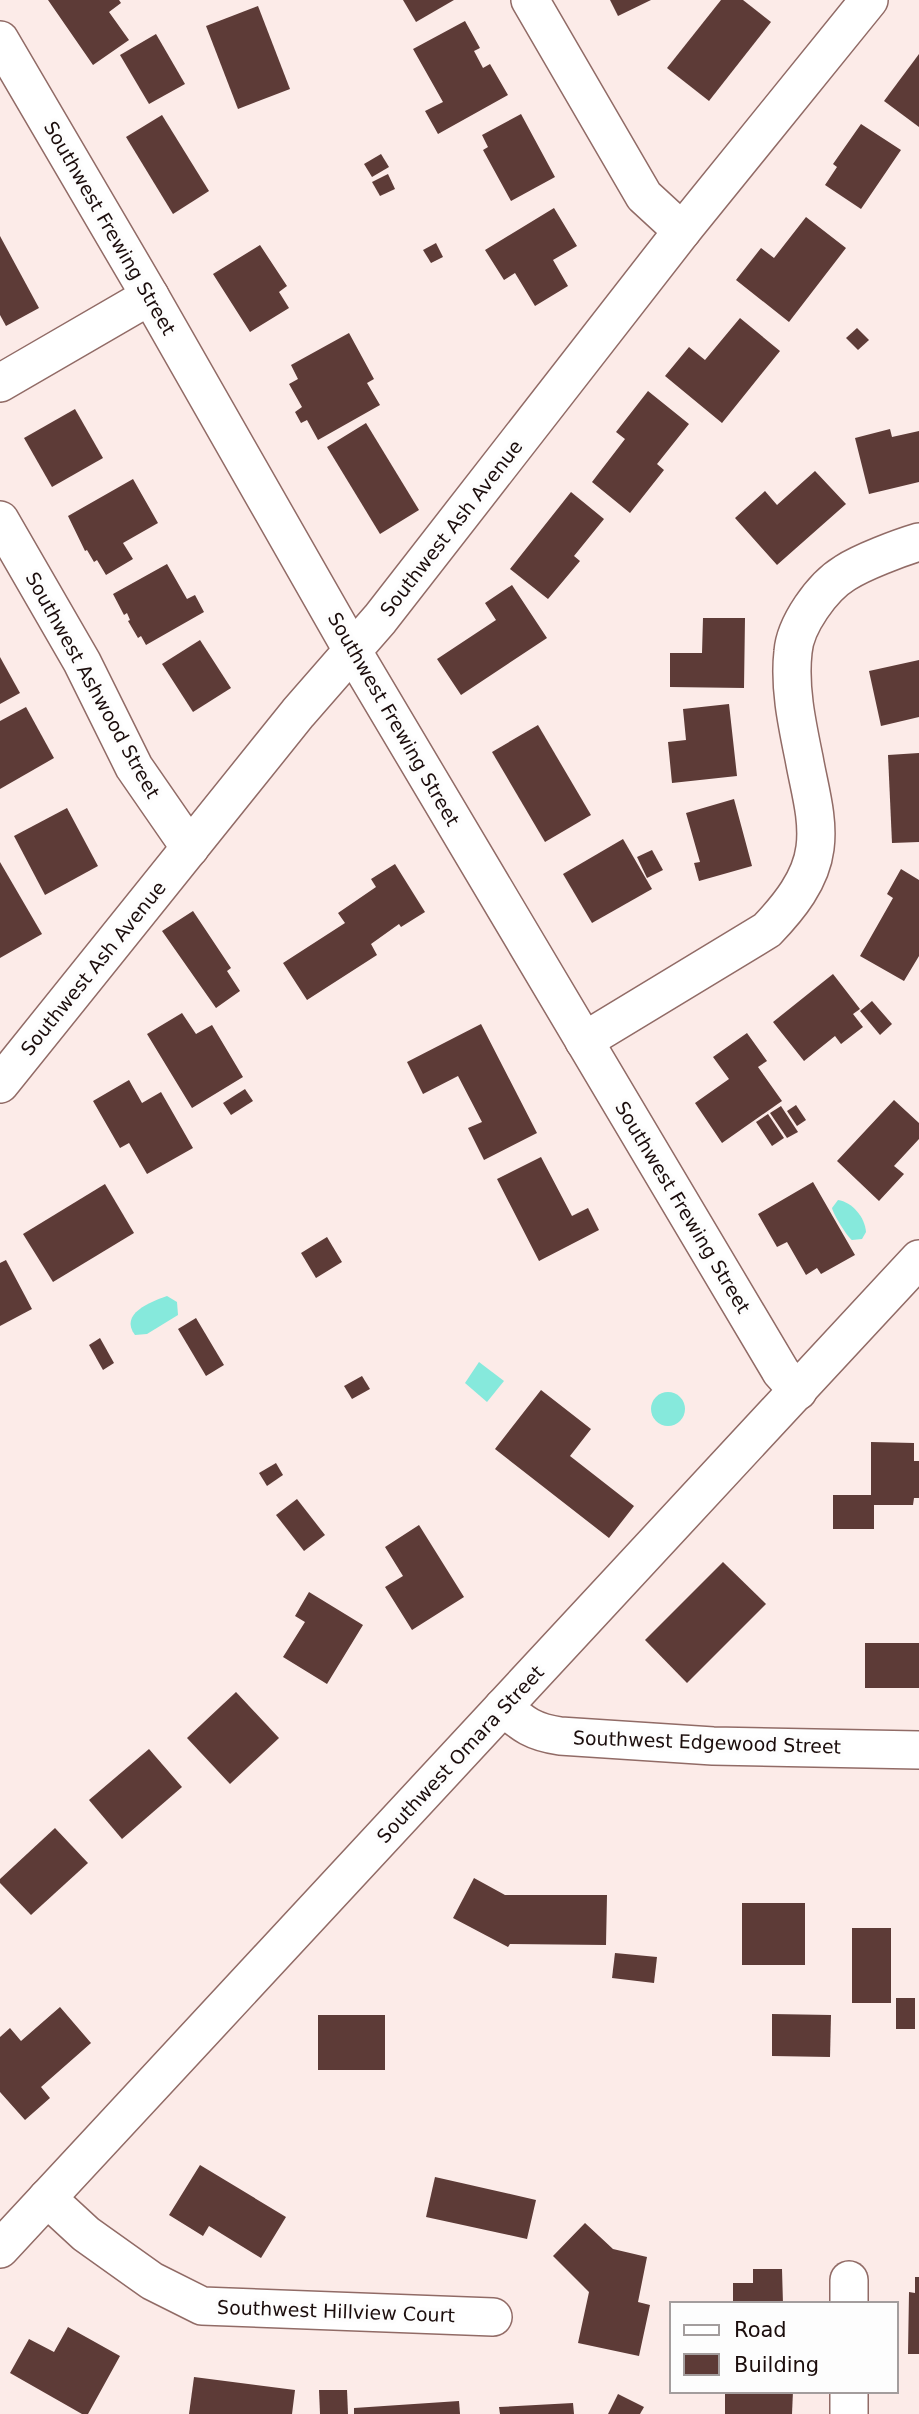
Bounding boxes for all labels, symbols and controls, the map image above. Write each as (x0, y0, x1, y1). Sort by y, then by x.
street label: Southwest Frewing Street (40, 117, 180, 339)
street label: Southwest Ash Avenue (375, 436, 527, 620)
street label: Southwest Ashwood Street (21, 568, 165, 802)
street label: Southwest Frewing Street (324, 608, 464, 830)
street label: Southwest Ash Avenue (16, 877, 170, 1059)
street label: Southwest Frewing Street (611, 1097, 755, 1317)
street label: Southwest Omara Street (372, 1661, 548, 1847)
street label: Southwest Edgewood Street (573, 1726, 841, 1758)
street label: Southwest Hillview Court (217, 2296, 455, 2326)
legend (670, 2302, 898, 2393)
text: Road (734, 2318, 787, 2342)
text: Building (734, 2353, 819, 2377)

